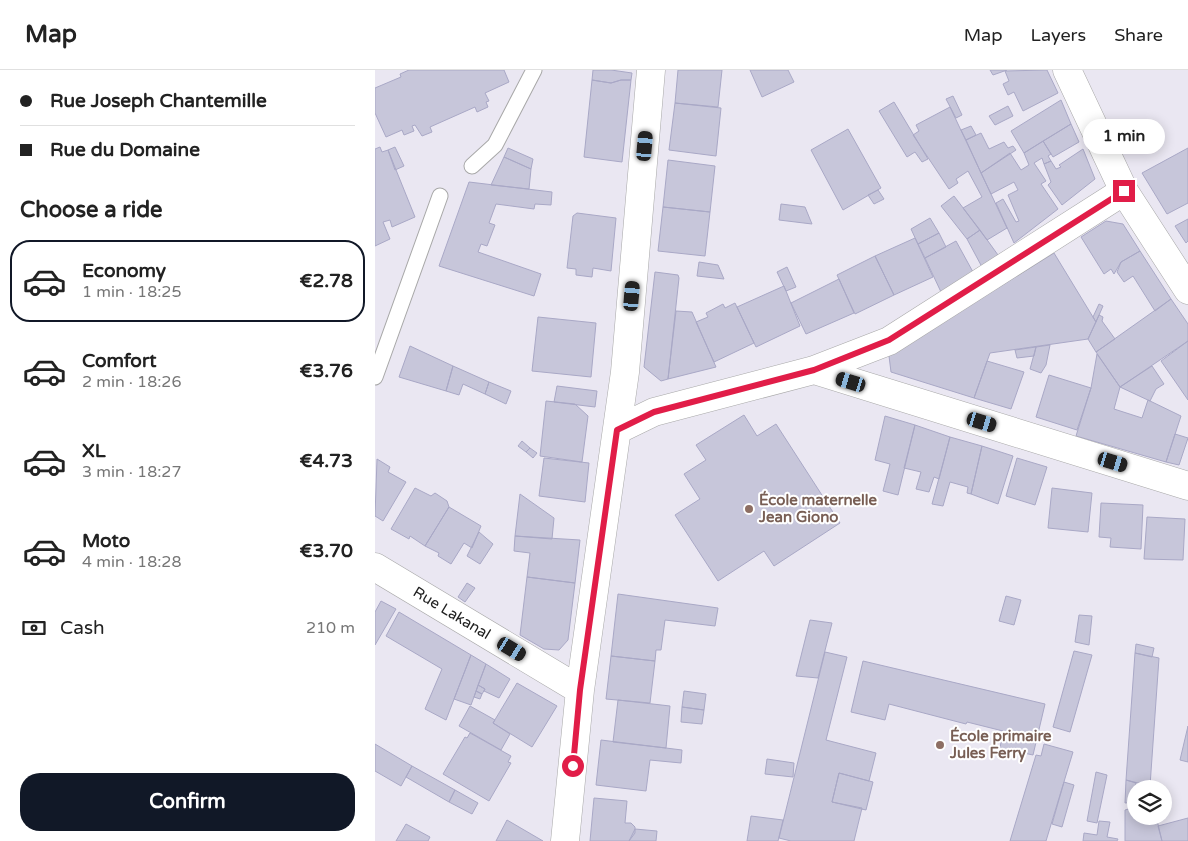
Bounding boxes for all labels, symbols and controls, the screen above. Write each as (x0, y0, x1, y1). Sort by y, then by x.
text: Map (25, 20, 77, 49)
text: Map (964, 24, 1003, 46)
text: Layers (1031, 24, 1086, 46)
text: Share (1114, 24, 1163, 46)
text: Rue Joseph Chantemille (50, 90, 267, 112)
callout: 1 min (1083, 118, 1165, 154)
text: 1 min (1103, 126, 1145, 146)
car (636, 130, 653, 162)
text: Rue du Domaine (50, 139, 200, 161)
route end (1113, 180, 1135, 202)
text: Choose a ride (20, 197, 163, 223)
icon: car (22, 259, 67, 304)
text: Economy (82, 260, 166, 282)
text: €2.78 (299, 270, 353, 292)
car (623, 280, 640, 312)
text: 1 min · 18:25 (82, 282, 181, 302)
icon: car (22, 349, 67, 394)
text: Comfort (82, 350, 156, 372)
text: €3.76 (299, 360, 353, 382)
car (834, 370, 867, 394)
text: 2 min · 18:26 (82, 372, 181, 392)
car (965, 410, 998, 434)
icon: car (22, 439, 67, 484)
text: XL (82, 440, 106, 462)
text: €4.73 (299, 450, 353, 472)
car (1096, 450, 1129, 474)
text: 3 min · 18:27 (82, 462, 181, 482)
place label: École maternelle Jean Giono (758, 490, 878, 526)
marker: École maternelle Jean Giono (743, 503, 755, 515)
icon: car (22, 529, 67, 574)
text: Moto (82, 530, 130, 552)
text: €3.70 (299, 540, 353, 562)
text: 4 min · 18:28 (82, 552, 181, 572)
street label: Rue Lakanal (410, 583, 494, 643)
icon: cash (20, 614, 48, 642)
text: Cash (60, 617, 105, 639)
text: 210 m (306, 618, 355, 638)
car (495, 635, 528, 663)
place label: École primaire Jules Ferry (949, 726, 1052, 763)
marker: École primaire Jules Ferry (934, 739, 946, 751)
route start (562, 755, 584, 777)
button: Confirm (20, 773, 355, 831)
map controls (1127, 780, 1172, 825)
button: layers (1127, 780, 1172, 825)

